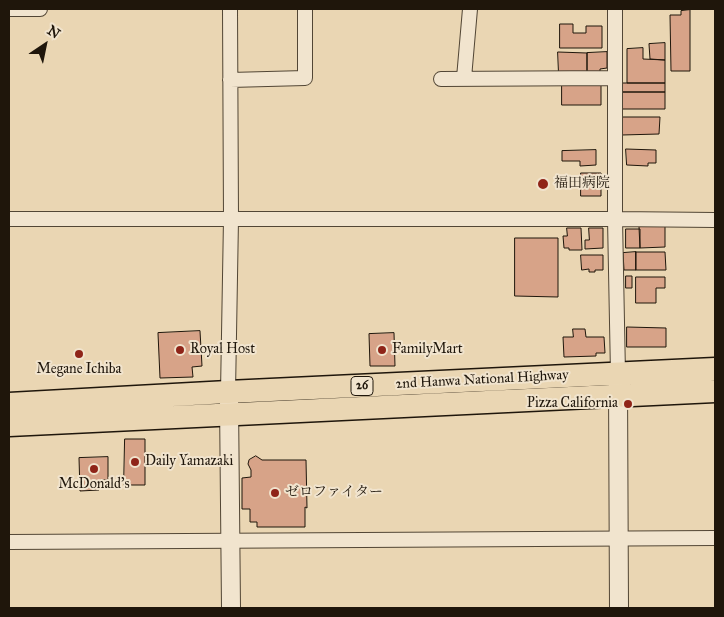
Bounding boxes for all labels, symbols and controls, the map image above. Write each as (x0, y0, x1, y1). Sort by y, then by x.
north arrow (20, 20, 70, 70)
text: N (44, 22, 63, 43)
place label: 福田病院 (554, 176, 610, 192)
marker: 福田病院 (536, 177, 550, 191)
place label: Royal Host (190, 342, 255, 358)
place label: FamilyMart (392, 342, 463, 358)
marker: Royal Host (174, 344, 186, 356)
marker: FamilyMart (376, 344, 388, 356)
marker: Megane Ichiba (73, 348, 85, 360)
place label: Megane Ichiba (37, 362, 121, 378)
street label: 2nd Hanwa National Highway (395, 367, 569, 393)
road number: 26 (351, 376, 373, 396)
place label: Pizza California (527, 396, 618, 412)
marker: Pizza California (622, 398, 634, 410)
place label: Daily Yamazaki (145, 454, 233, 470)
marker: Daily Yamazaki (129, 456, 141, 468)
marker: McDonald's (88, 463, 100, 475)
place label: McDonald's (58, 477, 130, 493)
place label: ゼロファイター (285, 485, 383, 501)
marker: ゼロファイター (269, 487, 281, 499)

